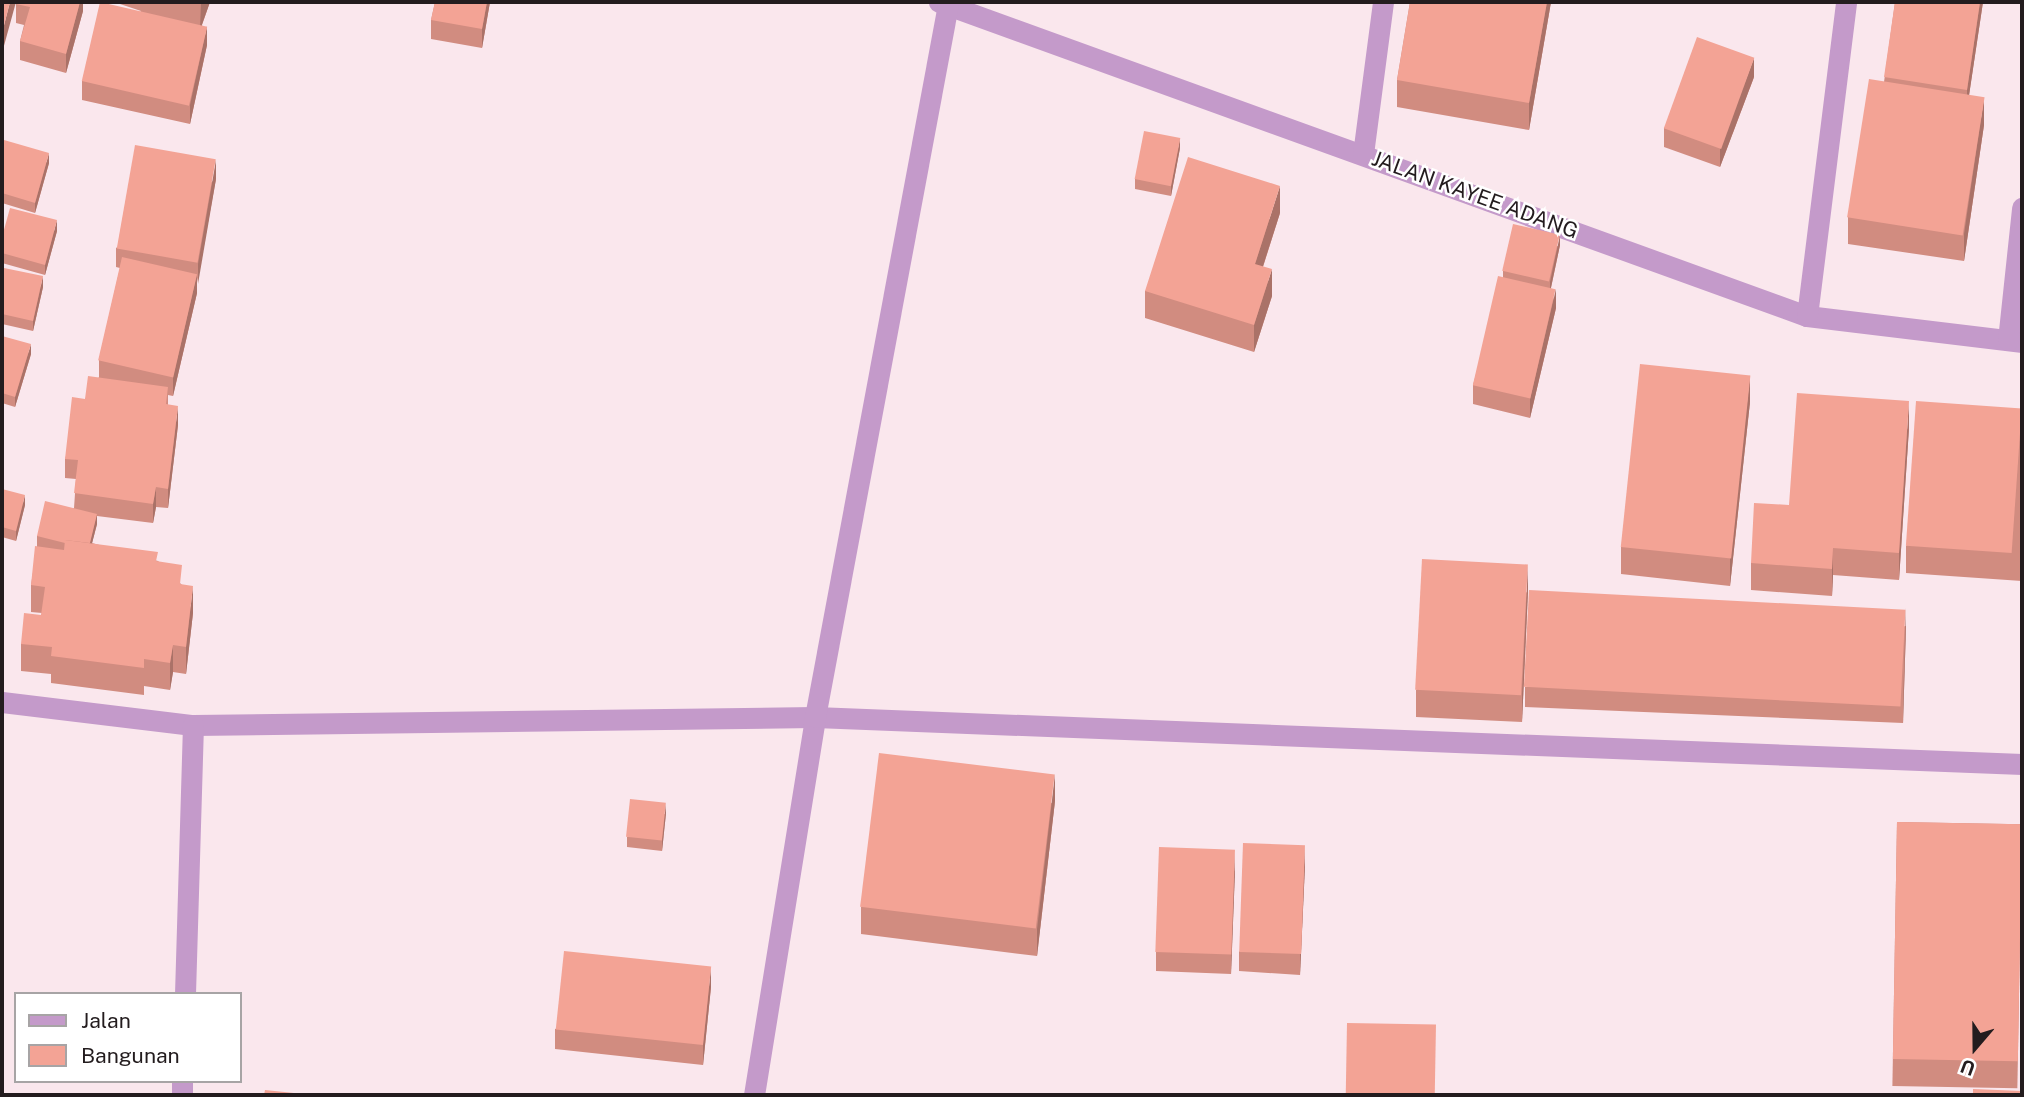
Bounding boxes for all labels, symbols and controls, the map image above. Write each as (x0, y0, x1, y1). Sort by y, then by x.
street label: JALAN KAYEE ADANG (1368, 146, 1582, 244)
legend (14, 992, 242, 1083)
text: Jalan (81, 1008, 131, 1033)
north arrow (1940, 1013, 2010, 1083)
text: Bangunan (81, 1043, 180, 1068)
text: U (1958, 1055, 1978, 1080)

